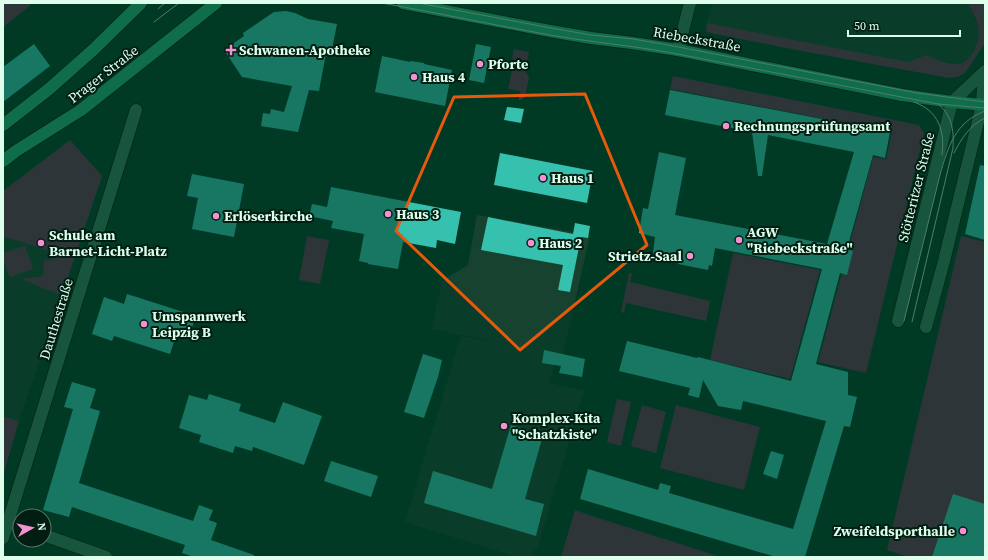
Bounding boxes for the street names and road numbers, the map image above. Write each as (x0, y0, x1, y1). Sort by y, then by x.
street label: Riebeckstraße (652, 21, 742, 57)
street label: Prager Straße (64, 40, 142, 108)
street label: Stötteritzer Straße (893, 130, 939, 244)
street label: Dauthestraße (34, 276, 78, 362)

